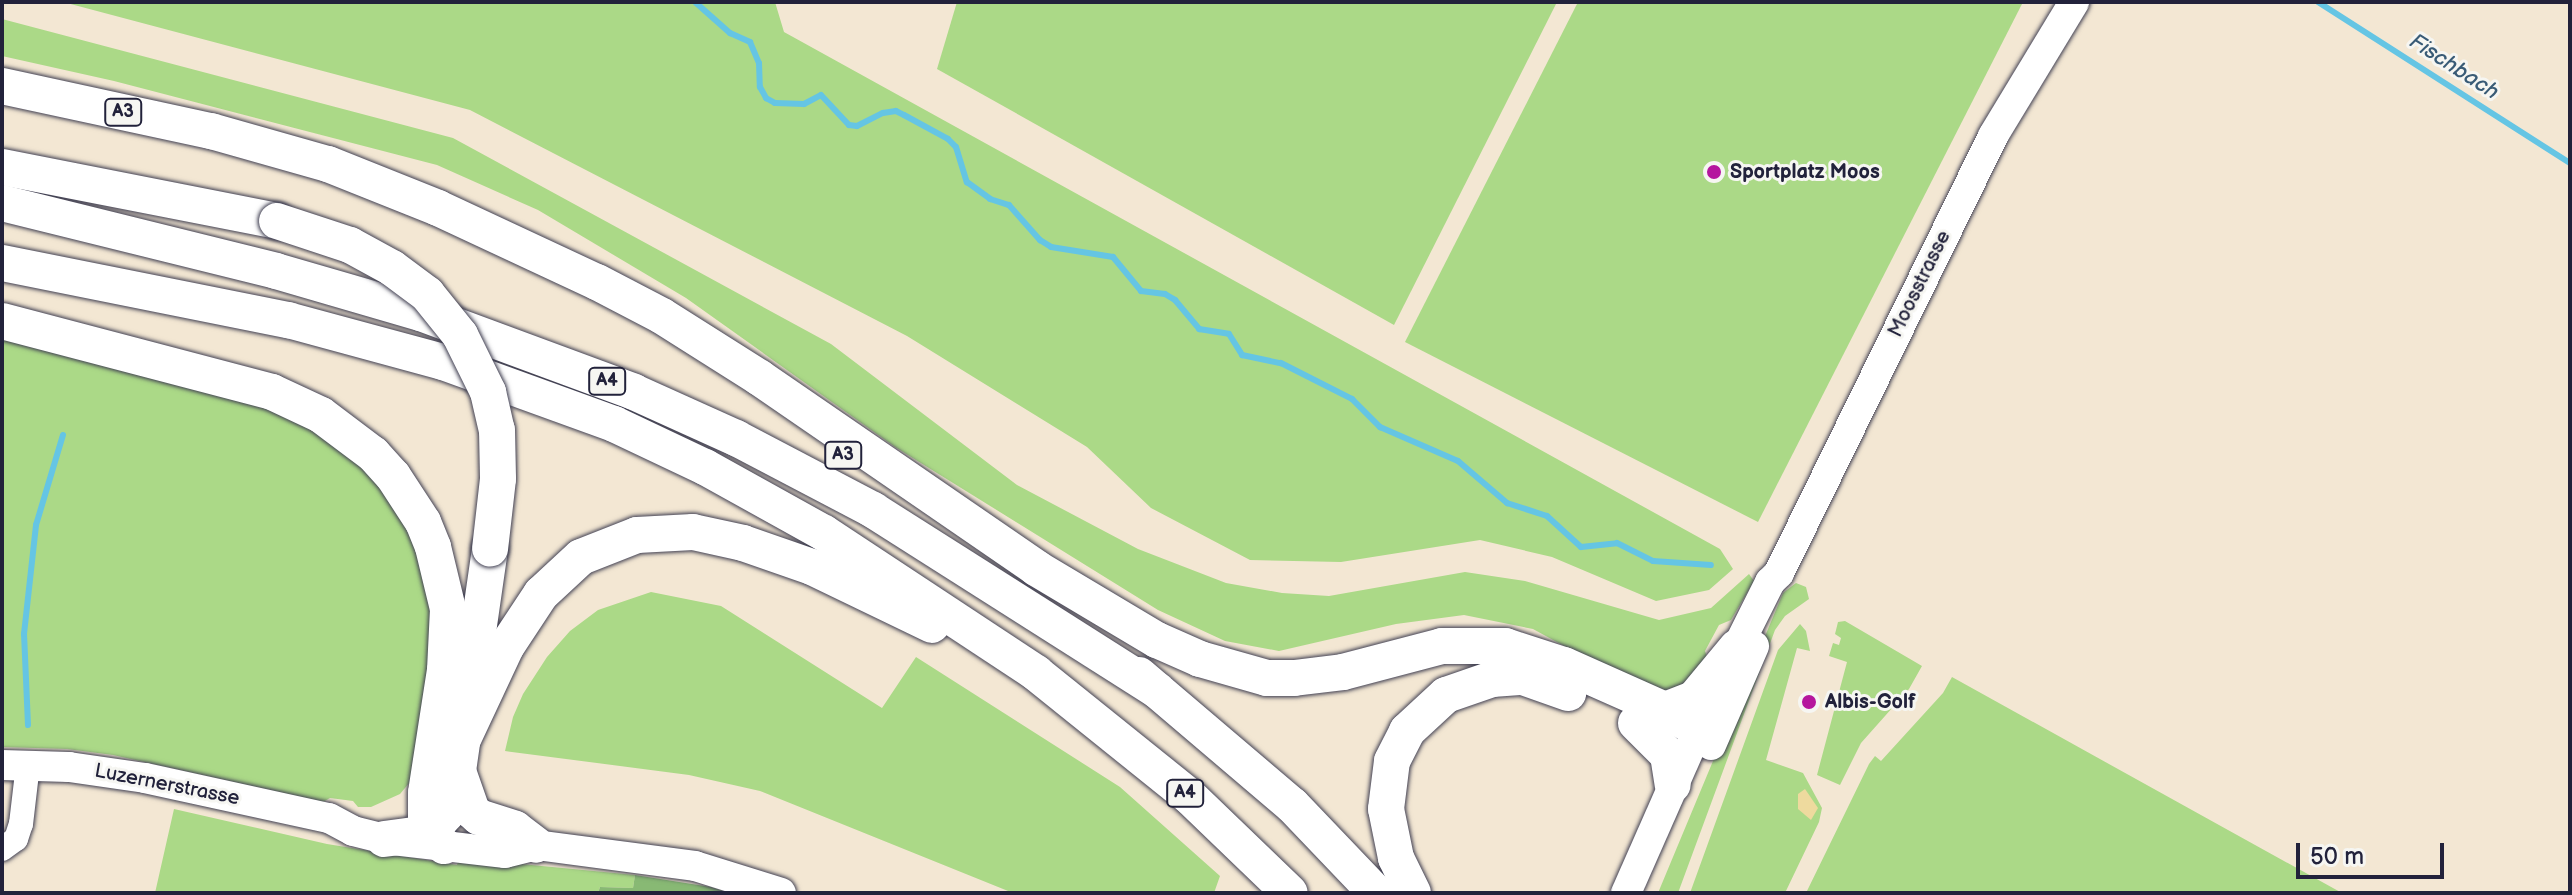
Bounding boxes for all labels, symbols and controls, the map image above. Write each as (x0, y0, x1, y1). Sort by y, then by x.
water label: Fischbach (2404, 28, 2504, 106)
road number: A3 (103, 98, 143, 126)
place label: Sportplatz Moos (1730, 160, 1880, 184)
marker: Sportplatz Moos (1705, 163, 1723, 181)
street label: Moosstrasse (1884, 227, 1956, 341)
road number: A4 (587, 367, 627, 395)
road number: A3 (823, 441, 863, 469)
place label: Albis-Golf (1825, 690, 1916, 714)
marker: Albis-Golf (1800, 693, 1818, 711)
street label: Luzernerstrasse (92, 759, 242, 811)
road number: A4 (1165, 779, 1205, 807)
scale bar (2300, 827, 2448, 877)
text: 50 m (2310, 842, 2364, 871)

